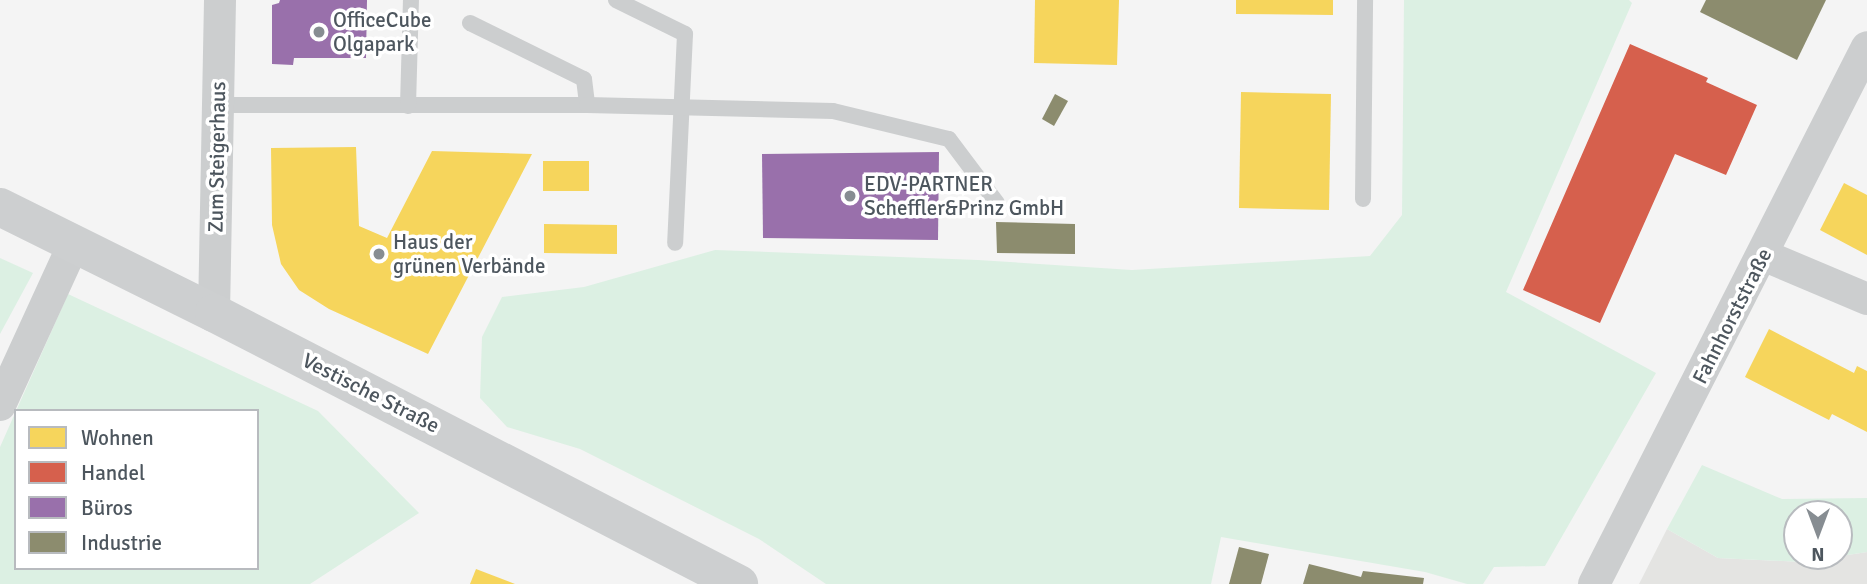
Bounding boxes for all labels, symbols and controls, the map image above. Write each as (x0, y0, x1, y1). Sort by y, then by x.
place label: OfficeCube Olgapark (333, 7, 431, 57)
marker: OfficeCube Olgapark (311, 24, 327, 40)
street label: Zum Steigerhaus (203, 81, 231, 233)
place label: EDV-PARTNER Scheffler&Prinz GmbH (864, 171, 1064, 221)
marker: EDV-PARTNER Scheffler&Prinz GmbH (842, 188, 858, 204)
place label: Haus der grünen Verbände (393, 229, 545, 279)
street label: Fahnhorststraße (1687, 244, 1777, 388)
marker: Haus der grünen Verbände (371, 246, 387, 262)
street label: Vestische Straße (298, 348, 444, 438)
legend (14, 409, 259, 570)
text: Wohnen (81, 425, 154, 451)
text: Handel (81, 460, 145, 486)
text: Büros (81, 495, 133, 521)
north arrow (1783, 500, 1853, 570)
text: Industrie (81, 530, 162, 556)
text: N (1811, 542, 1825, 566)

